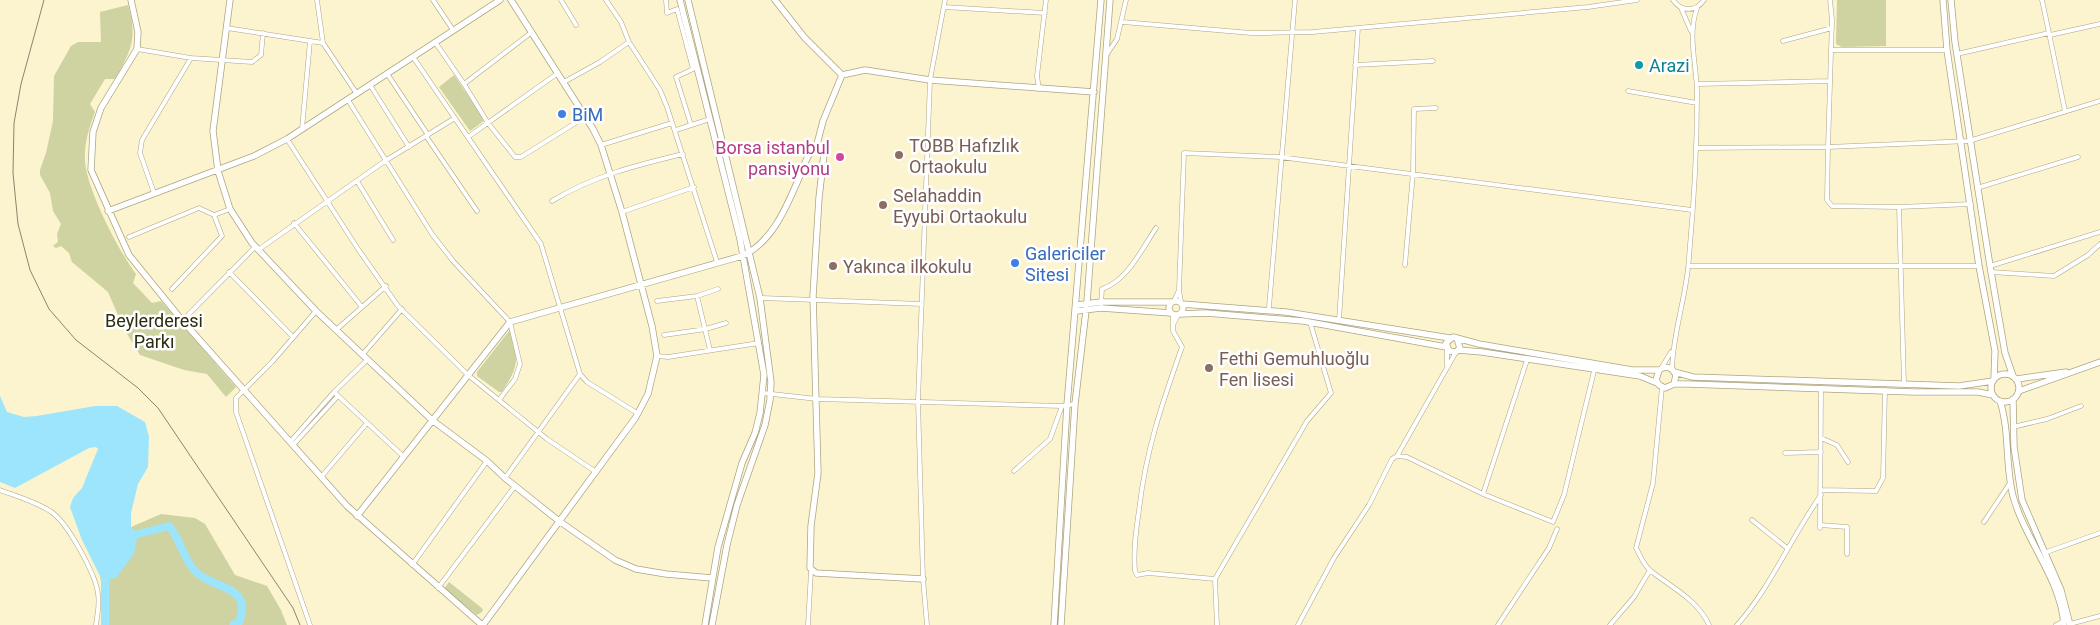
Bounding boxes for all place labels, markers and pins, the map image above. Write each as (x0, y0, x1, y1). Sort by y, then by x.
place label: Arazi (1649, 55, 1690, 76)
marker: Arazi (1633, 59, 1645, 71)
place label: BiM (572, 104, 603, 125)
marker: BiM (556, 108, 568, 120)
place label: TOBB Hafızlık Ortaokulu (909, 135, 1020, 177)
place label: Borsa istanbul pansiyonu (715, 137, 830, 179)
marker: TOBB Hafızlık Ortaokulu (893, 149, 905, 161)
marker: Borsa istanbul pansiyonu (834, 151, 846, 163)
place label: Selahaddin Eyyubi Ortaokulu (893, 185, 1027, 227)
marker: Selahaddin Eyyubi Ortaokulu (877, 199, 889, 211)
place label: Galericiler Sitesi (1025, 243, 1105, 285)
place label: Yakınca ilkokulu (843, 256, 972, 277)
marker: Galericiler Sitesi (1009, 257, 1021, 269)
marker: Yakınca ilkokulu (827, 260, 839, 272)
place label: Fethi Gemuhluoğlu Fen lisesi (1219, 348, 1369, 390)
marker: Fethi Gemuhluoğlu Fen lisesi (1203, 362, 1215, 374)

